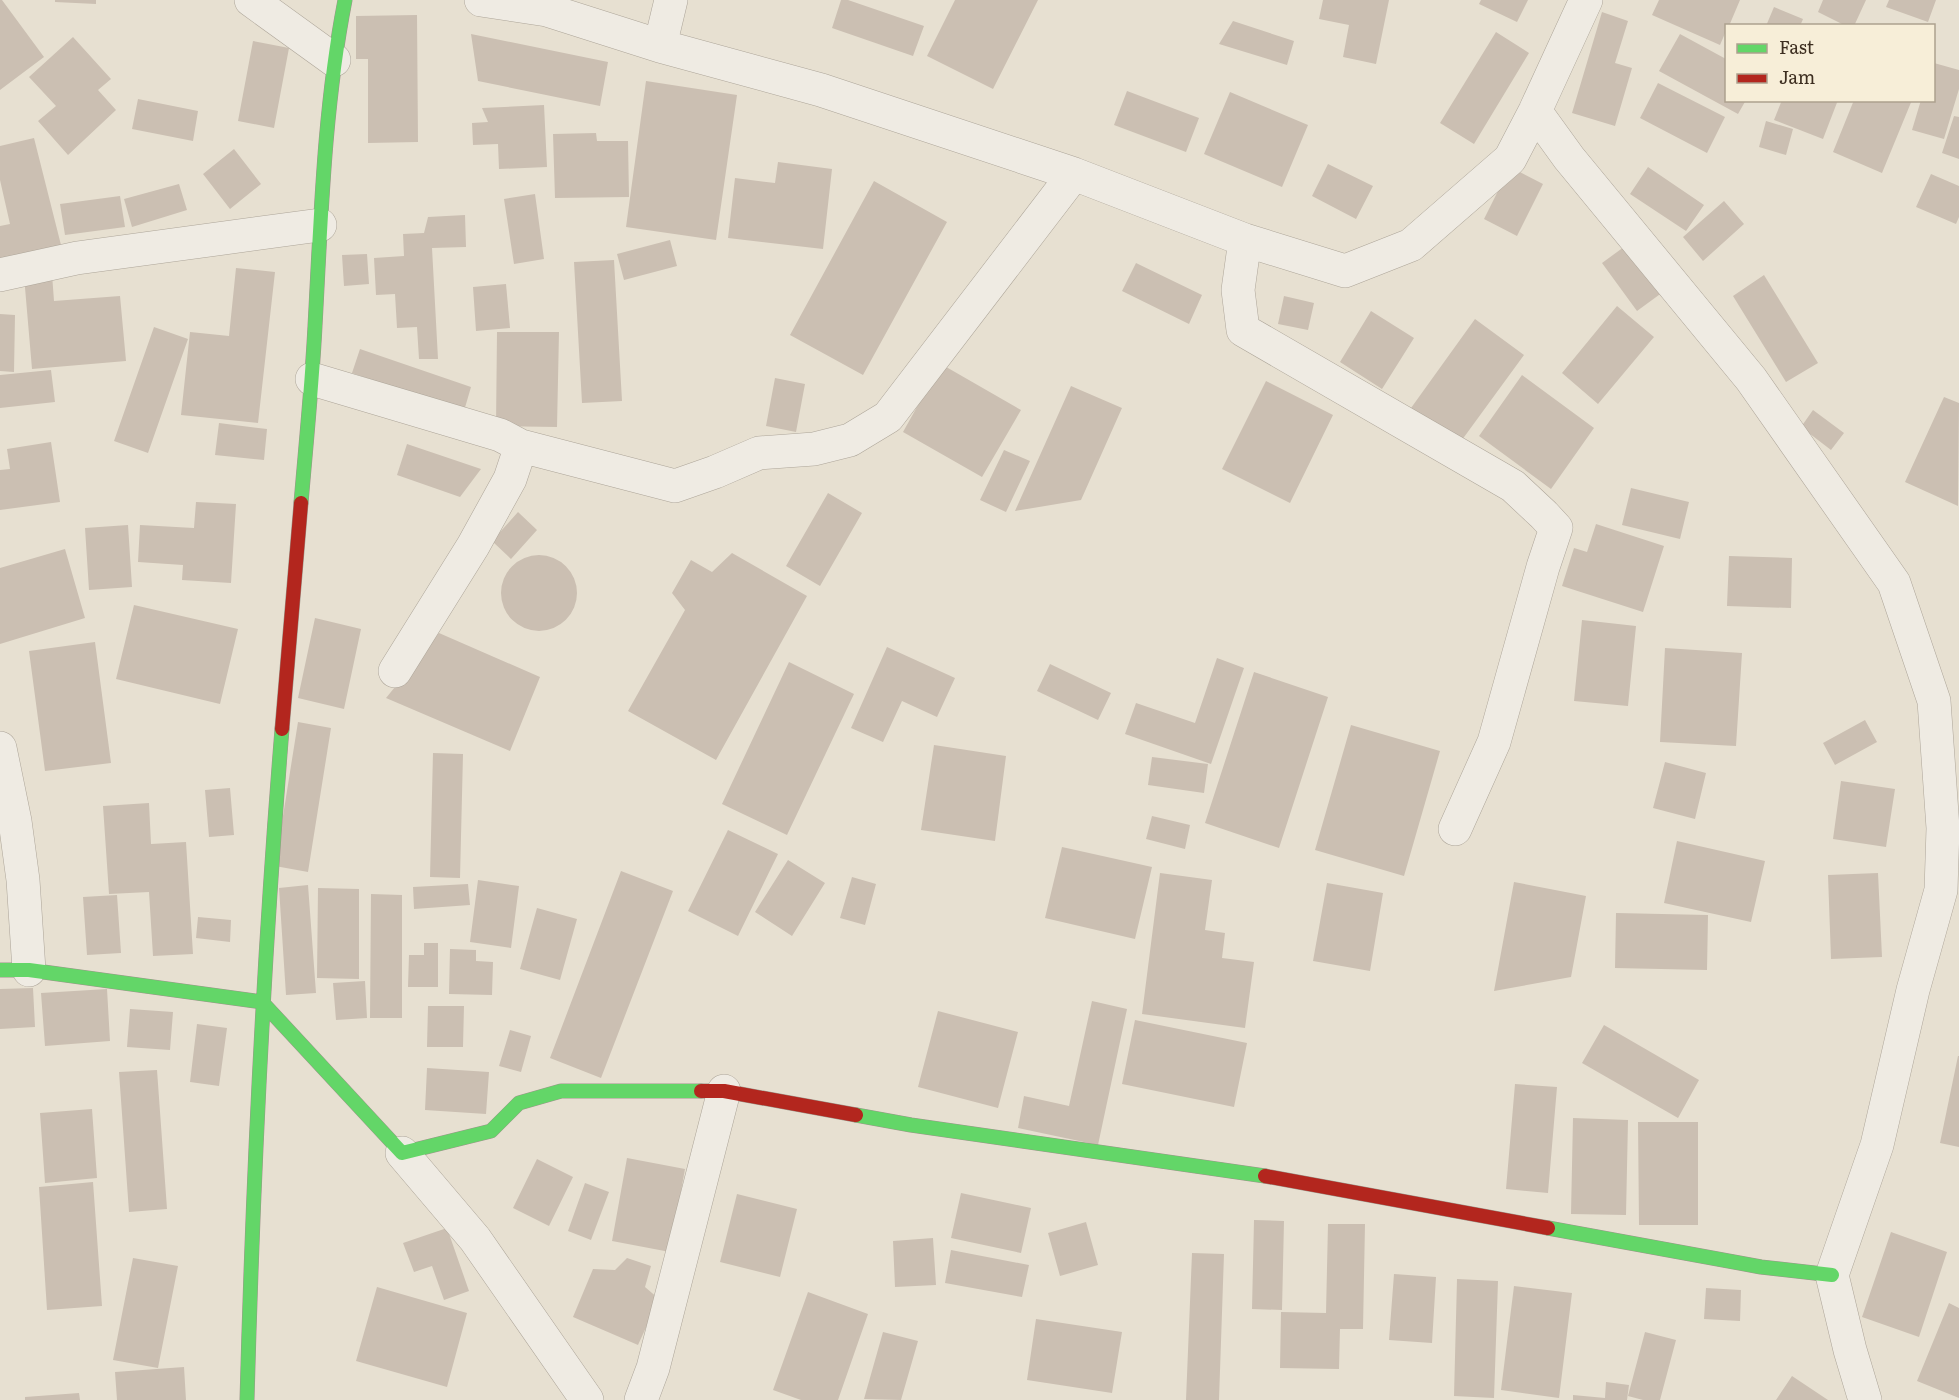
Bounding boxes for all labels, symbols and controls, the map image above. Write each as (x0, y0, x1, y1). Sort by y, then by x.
legend (1725, 24, 1935, 102)
text: Fast (1779, 33, 1815, 60)
text: Jam (1779, 63, 1815, 90)

